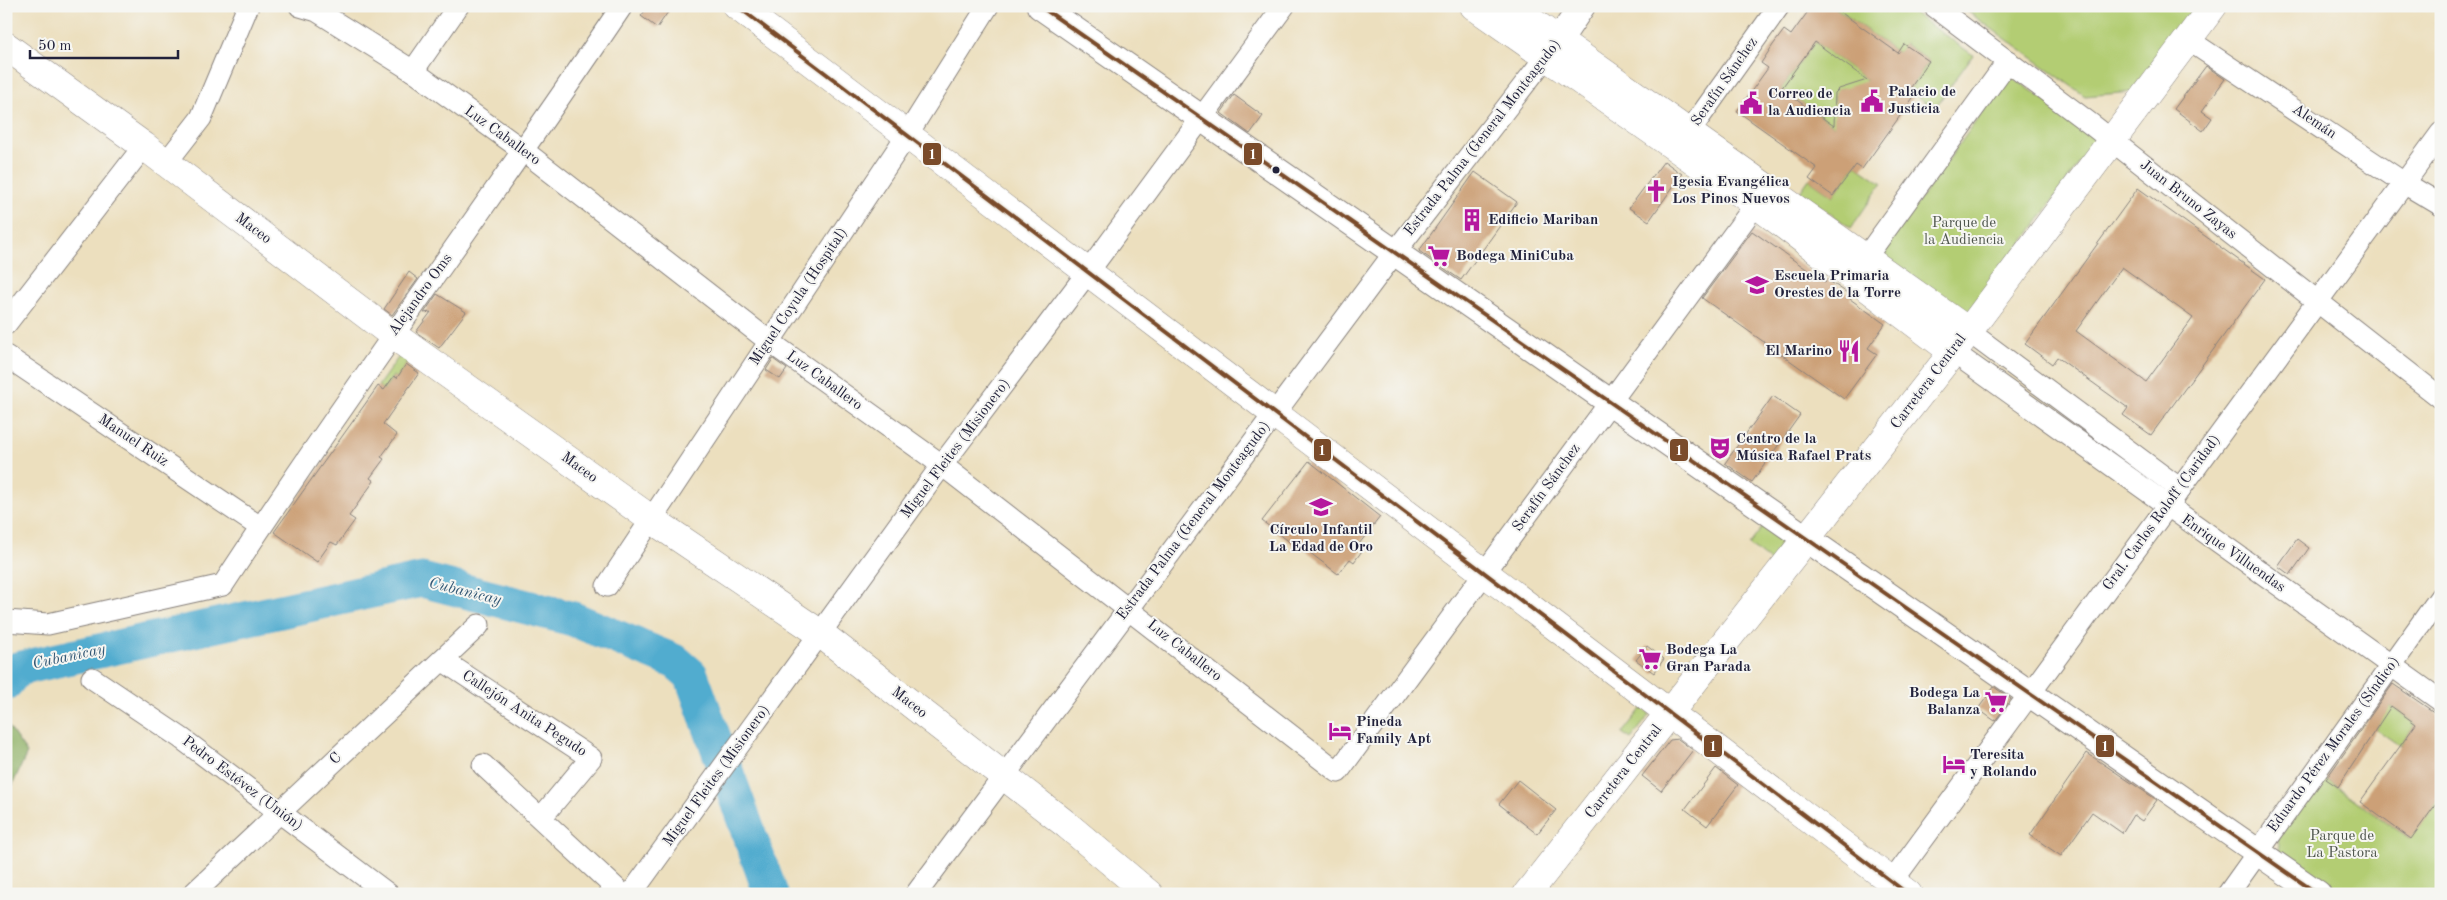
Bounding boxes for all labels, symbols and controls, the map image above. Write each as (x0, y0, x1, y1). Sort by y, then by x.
scale bar (30, 28, 178, 60)
street label: Serafín Sánchez (1689, 35, 1761, 129)
street label: Estrada Palma (General Monteagudo) (1402, 37, 1564, 239)
text: 50 m (38, 39, 72, 54)
place label: Palacio de Justicia (1888, 85, 1956, 117)
place label: Correo de la Audiencia (1768, 87, 1851, 119)
public building icon: Palacio de Justicia (1859, 88, 1885, 114)
public building icon: Correo de la Audiencia (1738, 90, 1764, 116)
street label: Alemán (2289, 102, 2339, 142)
street label: Luz Caballero (461, 103, 543, 169)
line badge: 1 (922, 142, 942, 166)
line badge: 1 (1243, 142, 1263, 166)
text: 1 (928, 148, 936, 162)
text: 1 (1249, 148, 1257, 162)
street label: Juan Bruno Zayas (2137, 158, 2239, 242)
unlabelled marker (1271, 165, 1281, 175)
place label: Igesia Evangélica Los Pinos Nuevos (1672, 175, 1790, 207)
church icon: Igesia Evangélica Los Pinos Nuevos (1643, 178, 1669, 204)
building icon: Edificio Mariban (1459, 207, 1485, 233)
street label: Maceo (232, 211, 274, 247)
place label: Edificio Mariban (1488, 213, 1598, 228)
park label: Parque de la Audiencia (1924, 216, 2005, 248)
street label: Miguel Coyula (Hospital) (747, 225, 851, 369)
supermarket icon: Bodega MiniCuba (1426, 243, 1452, 269)
place label: Bodega MiniCuba (1456, 249, 1574, 264)
street label: Alejandro Oms (386, 251, 456, 339)
place label: Escuela Primaria Orestes de la Torre (1774, 269, 1901, 301)
school or university icon: Escuela Primaria Orestes de la Torre (1744, 272, 1770, 298)
street label: Carretera Central (1889, 332, 1969, 432)
restaurant icon: El Marino (1836, 338, 1862, 364)
place label: El Marino (1765, 344, 1832, 359)
street label: Luz Caballero (783, 348, 865, 414)
street label: Miguel Fleites (Misionero) (899, 377, 1013, 521)
street label: Manuel Ruiz (95, 412, 171, 470)
street label: Estrada Palma (General Monteagudo) (1114, 419, 1274, 623)
place label: Centro de la Música Rafael Prats (1736, 432, 1871, 464)
street label: Gral. Carlos Roloff (Caridad) (2101, 432, 2223, 594)
theatre icon: Centro de la Música Rafael Prats (1707, 435, 1733, 461)
line badge: 1 (1313, 438, 1332, 462)
line badge: 1 (1669, 438, 1689, 462)
street label: Serafín Sánchez (1510, 441, 1584, 535)
text: 1 (1318, 444, 1326, 458)
text: 1 (1675, 444, 1683, 458)
street label: Maceo (558, 450, 600, 486)
school or university icon: Círculo Infantil La Edad de Oro (1308, 494, 1334, 520)
street label: Enrique Villuendas (2178, 513, 2288, 595)
place label: Círculo Infantil La Edad de Oro (1269, 523, 1373, 555)
water label: Cubanicay (427, 575, 504, 609)
street label: Luz Caballero (1144, 617, 1224, 685)
water label: Cubanicay (31, 641, 108, 673)
place label: Bodega La Gran Parada (1666, 643, 1751, 675)
supermarket icon: Bodega La Gran Parada (1637, 646, 1663, 672)
street label: Eduardo Pérez Morales (Síndico) (2265, 654, 2403, 836)
street label: Callejón Anita Pegudo (459, 668, 589, 760)
street label: Maceo (888, 685, 930, 721)
place label: Bodega La Balanza (1909, 686, 1980, 718)
supermarket icon: Bodega La Balanza (1983, 689, 2009, 715)
street label: Miguel Fleites (Misionero) (661, 703, 773, 849)
place label: Pineda Family Apt (1356, 715, 1432, 747)
hotel icon: Pineda Family Apt (1327, 718, 1353, 744)
street label: Carretera Central (1583, 722, 1665, 822)
street label: Pedro Estévez (Unión) (179, 734, 305, 834)
line badge: 1 (1703, 734, 1723, 758)
line badge: 1 (2095, 734, 2115, 758)
text: 1 (1709, 740, 1717, 754)
text: 1 (2101, 740, 2109, 754)
place label: Teresita y Rolando (1970, 748, 2037, 780)
street label: C (327, 750, 345, 768)
hotel icon: Teresita y Rolando (1941, 751, 1967, 777)
park label: Parque de La Pastora (2306, 829, 2378, 861)

